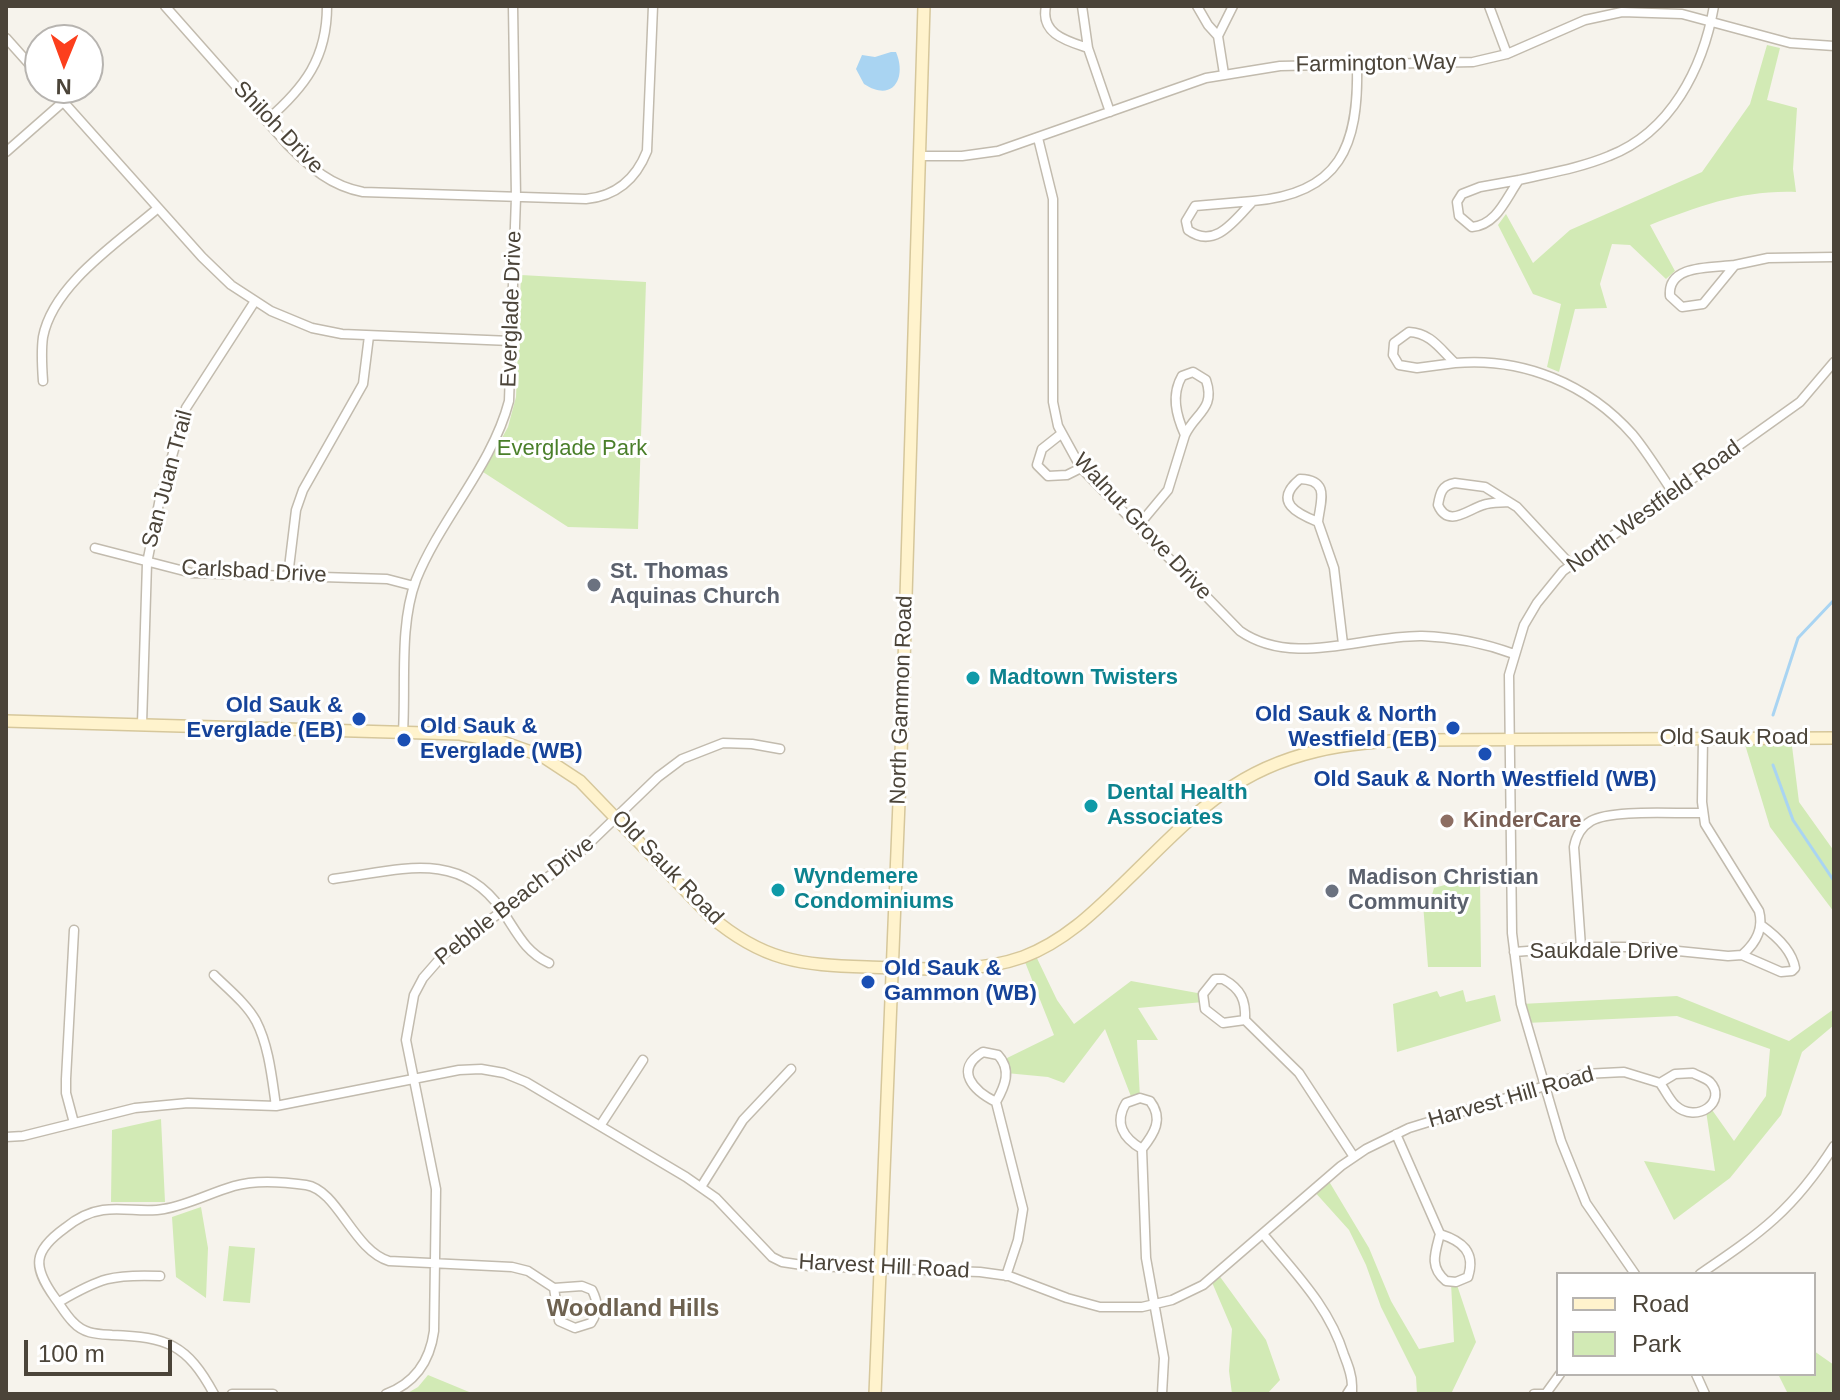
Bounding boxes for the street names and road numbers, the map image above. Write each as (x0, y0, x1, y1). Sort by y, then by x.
street label: Farmington Way (1296, 49, 1456, 79)
street label: Shiloh Drive (227, 76, 329, 180)
street label: Everglade Drive (496, 230, 528, 388)
street label: San Juan Trail (137, 407, 199, 551)
street label: North Westfield Road (1562, 435, 1746, 579)
street label: Walnut Grove Drive (1067, 448, 1217, 606)
street label: Carlsbad Drive (181, 555, 327, 589)
street label: North Gammon Road (885, 595, 919, 805)
street label: Old Sauk Road (1659, 725, 1809, 751)
street label: Old Sauk Road (606, 805, 728, 931)
street label: Pebble Beach Drive (430, 831, 600, 971)
street label: Saukdale Drive (1529, 939, 1679, 965)
street label: Harvest Hill Road (1425, 1062, 1597, 1134)
street label: Harvest Hill Road (798, 1249, 970, 1285)

